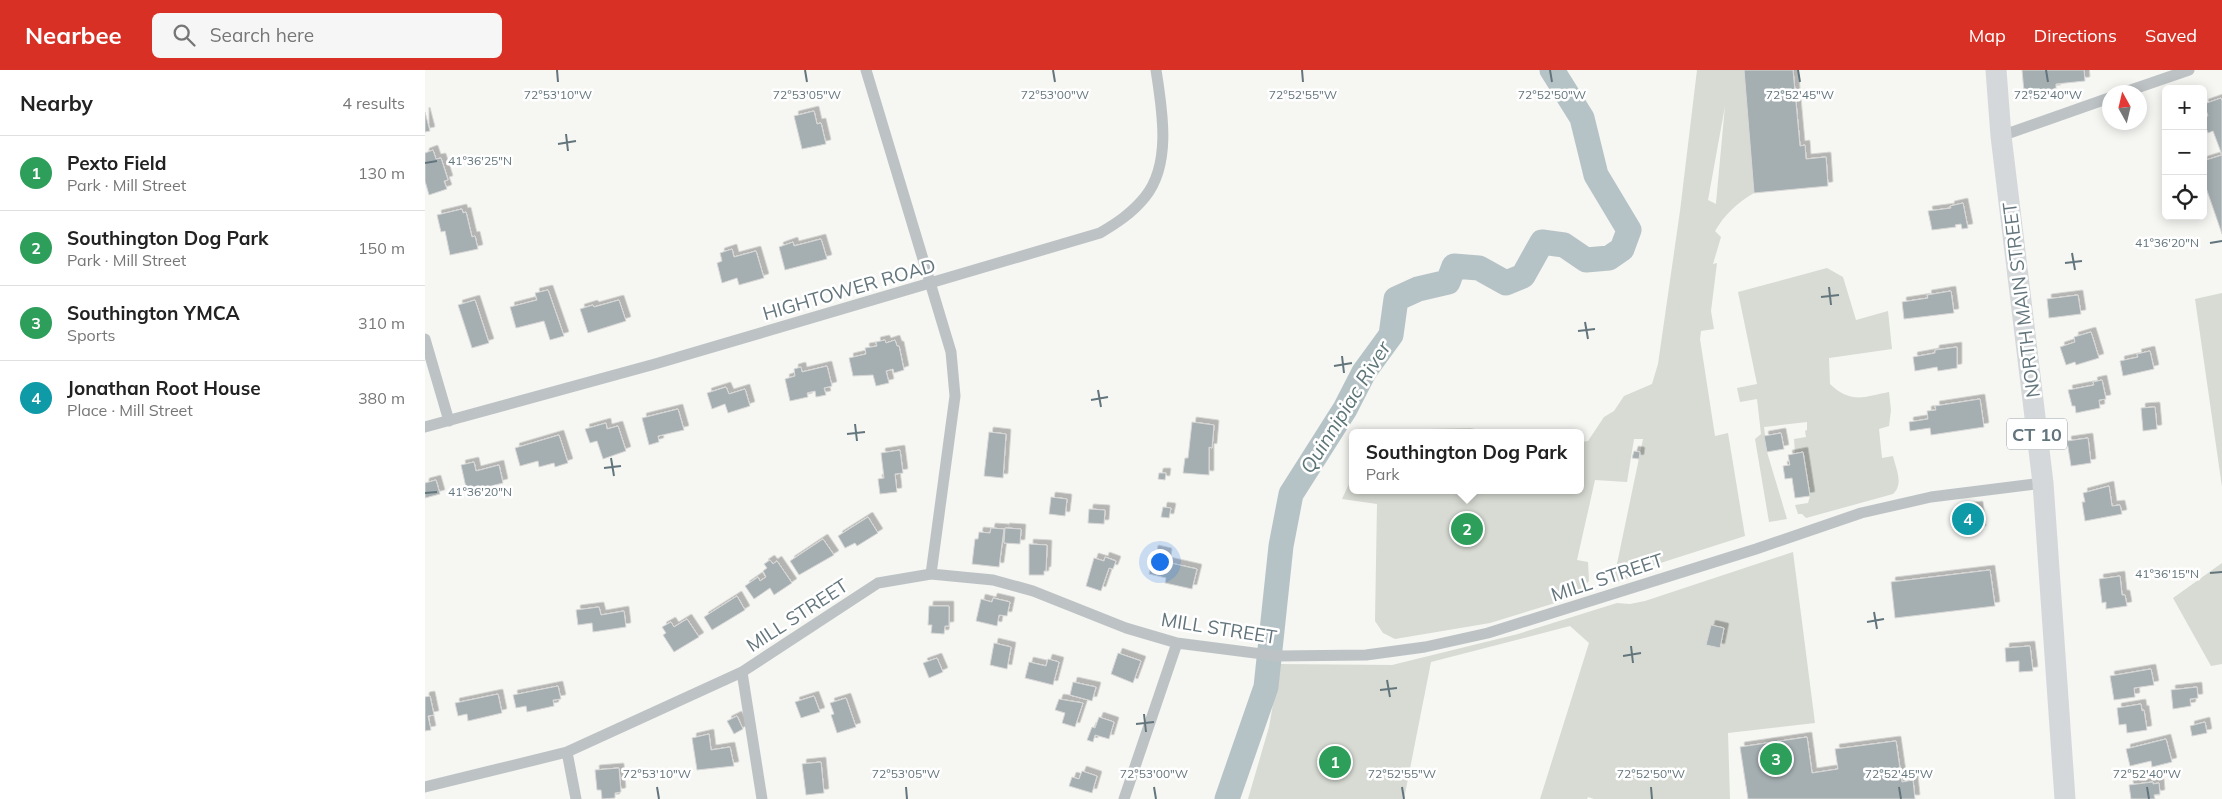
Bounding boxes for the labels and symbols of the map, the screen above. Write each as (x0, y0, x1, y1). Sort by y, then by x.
north arrow (2102, 85, 2147, 130)
text: 72°53'10"W (524, 87, 592, 102)
text: 72°53'05"W (773, 87, 841, 102)
text: 72°53'00"W (1021, 87, 1089, 102)
text: 72°52'55"W (1269, 87, 1337, 102)
text: 72°52'50"W (1518, 87, 1586, 102)
text: 72°52'45"W (1766, 87, 1834, 102)
text: 72°52'40"W (2014, 87, 2082, 102)
text: 41°36'25"N (448, 153, 512, 168)
street label: NORTH MAIN STREET (1997, 200, 2045, 399)
text: 41°36'20"N (2135, 235, 2199, 250)
street label: HIGHTOWER ROAD (760, 253, 938, 325)
water label: Quinnipiac River (1294, 336, 1396, 478)
road number: CT 10 (2007, 418, 2067, 449)
text: 41°36'20"N (448, 484, 512, 499)
pin: 4 (1952, 500, 1984, 538)
pin: 2 (1451, 510, 1483, 548)
street label: MILL STREET (1548, 547, 1667, 606)
your location (1147, 549, 1173, 575)
text: 41°36'15"N (2135, 566, 2199, 581)
street label: MILL STREET (742, 573, 853, 657)
street label: MILL STREET (1160, 607, 1279, 649)
pin: 3 (1760, 740, 1792, 778)
pin: 1 (1319, 743, 1351, 781)
text: 72°53'10"W (623, 766, 691, 781)
text: 72°53'05"W (872, 766, 940, 781)
text: 72°53'00"W (1120, 766, 1188, 781)
text: 72°52'55"W (1368, 766, 1436, 781)
text: 72°52'50"W (1617, 766, 1685, 781)
text: 72°52'45"W (1865, 766, 1933, 781)
text: 72°52'40"W (2113, 766, 2181, 781)

